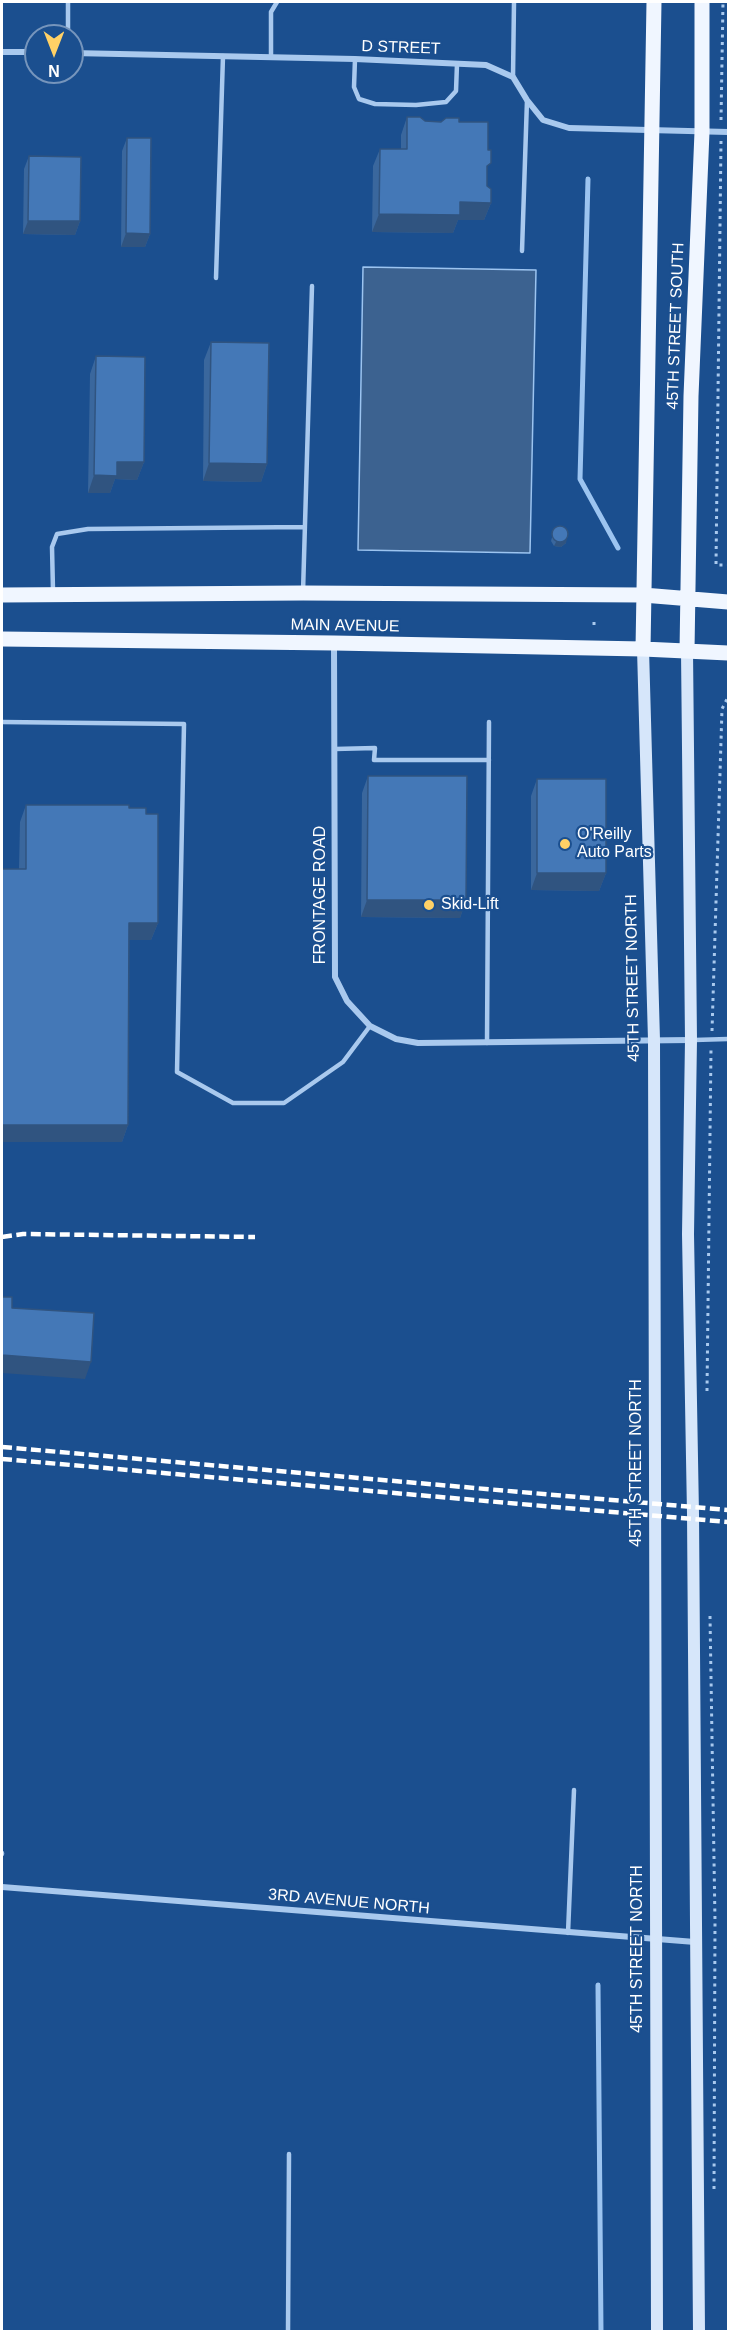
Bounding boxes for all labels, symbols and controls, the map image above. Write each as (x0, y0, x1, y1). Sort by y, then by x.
north arrow (24, 24, 84, 84)
street label: D STREET (361, 37, 441, 59)
text: N (48, 62, 60, 79)
street label: 45TH STREET SOUTH (663, 242, 689, 410)
street label: MAIN AVENUE (290, 615, 400, 637)
place label: O'Reilly Auto Parts (577, 825, 652, 863)
street label: FRONTAGE ROAD (311, 826, 331, 964)
marker: O'Reilly Auto Parts (558, 837, 572, 851)
street label: 45TH STREET NORTH (622, 894, 644, 1062)
place label: Skid-Lift (441, 895, 499, 915)
marker: Skid-Lift (422, 898, 436, 912)
street label: 45TH STREET NORTH (627, 1379, 647, 1547)
street label: 45TH STREET NORTH (628, 1865, 648, 2033)
street label: 3RD AVENUE NORTH (267, 1885, 431, 1919)

